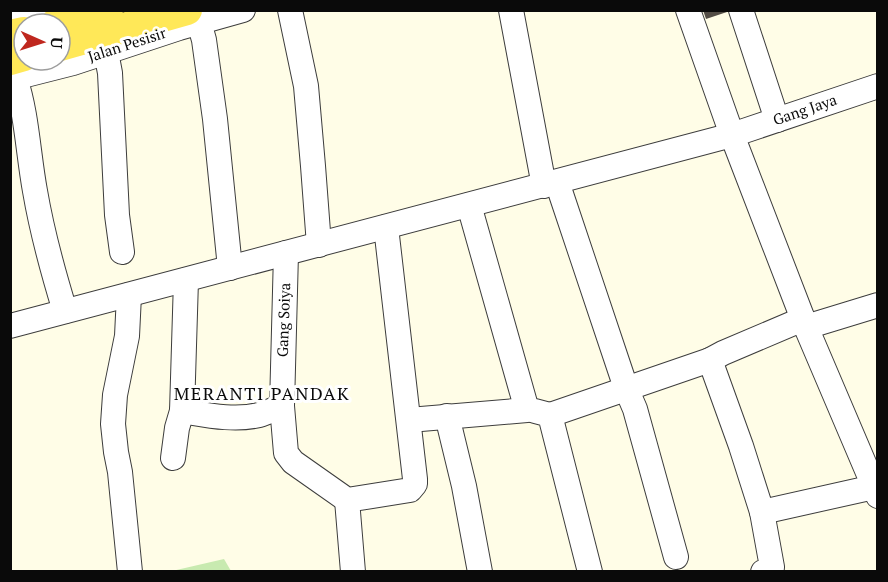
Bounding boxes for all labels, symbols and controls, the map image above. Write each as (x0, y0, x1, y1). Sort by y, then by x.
north arrow (12, 12, 72, 72)
street label: Jalan Pesisir (85, 22, 169, 66)
text: U (46, 36, 68, 50)
street label: Gang Jaya (770, 89, 840, 129)
street label: Gang Soiya (272, 282, 294, 357)
district label: MERANTI PANDAK (174, 381, 350, 405)

